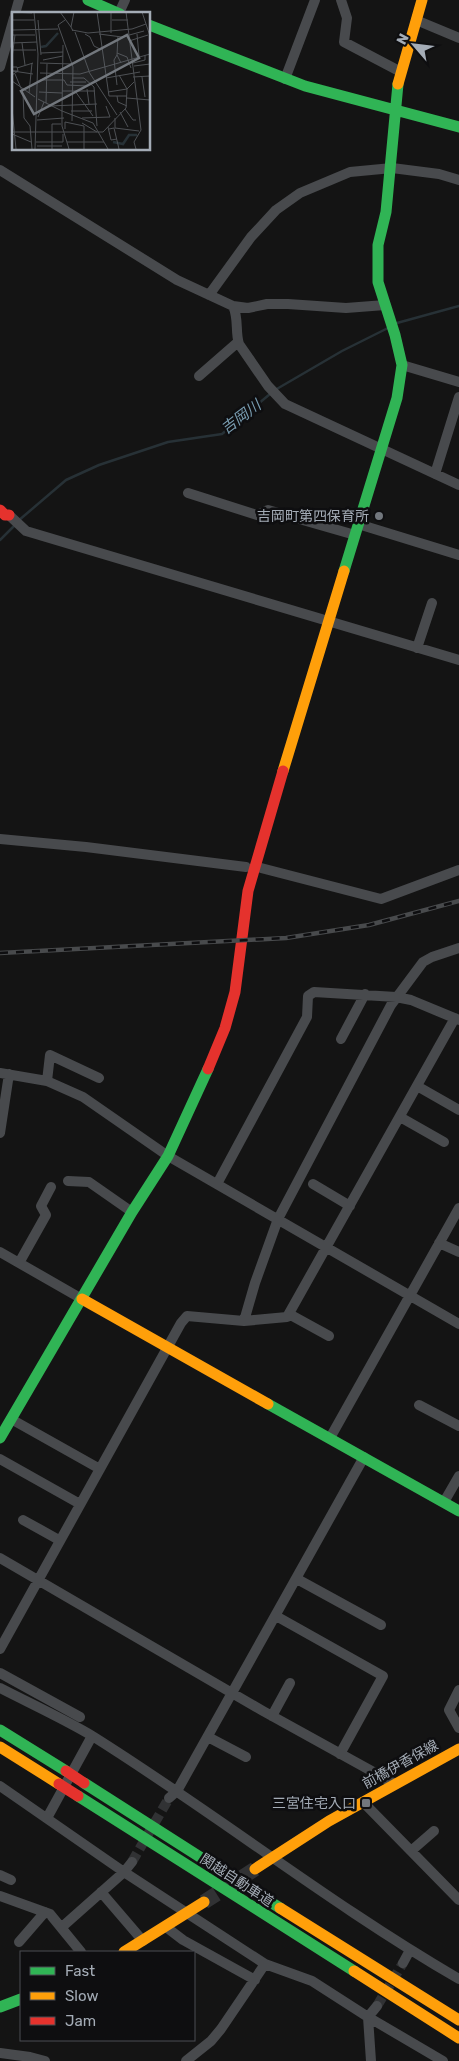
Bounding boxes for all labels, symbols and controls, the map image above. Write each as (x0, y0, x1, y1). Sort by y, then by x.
inset map (12, 12, 150, 150)
north arrow (389, 20, 439, 70)
text: N (393, 31, 413, 48)
water label: 吉岡川 (218, 395, 266, 438)
place label: 吉岡町第四保育所 (257, 508, 369, 525)
marker: 吉岡町第四保育所 (373, 510, 385, 522)
street label: 前橋伊香保線 (359, 1737, 441, 1792)
place label: 三宮住宅入口 (272, 1795, 356, 1812)
marker: 三宮住宅入口 (360, 1797, 372, 1809)
street label: 関越自動車道 (197, 1850, 277, 1910)
legend (20, 1951, 195, 2041)
text: Fast (65, 1962, 95, 1980)
text: Slow (65, 1987, 98, 2005)
text: Jam (65, 2012, 96, 2030)

